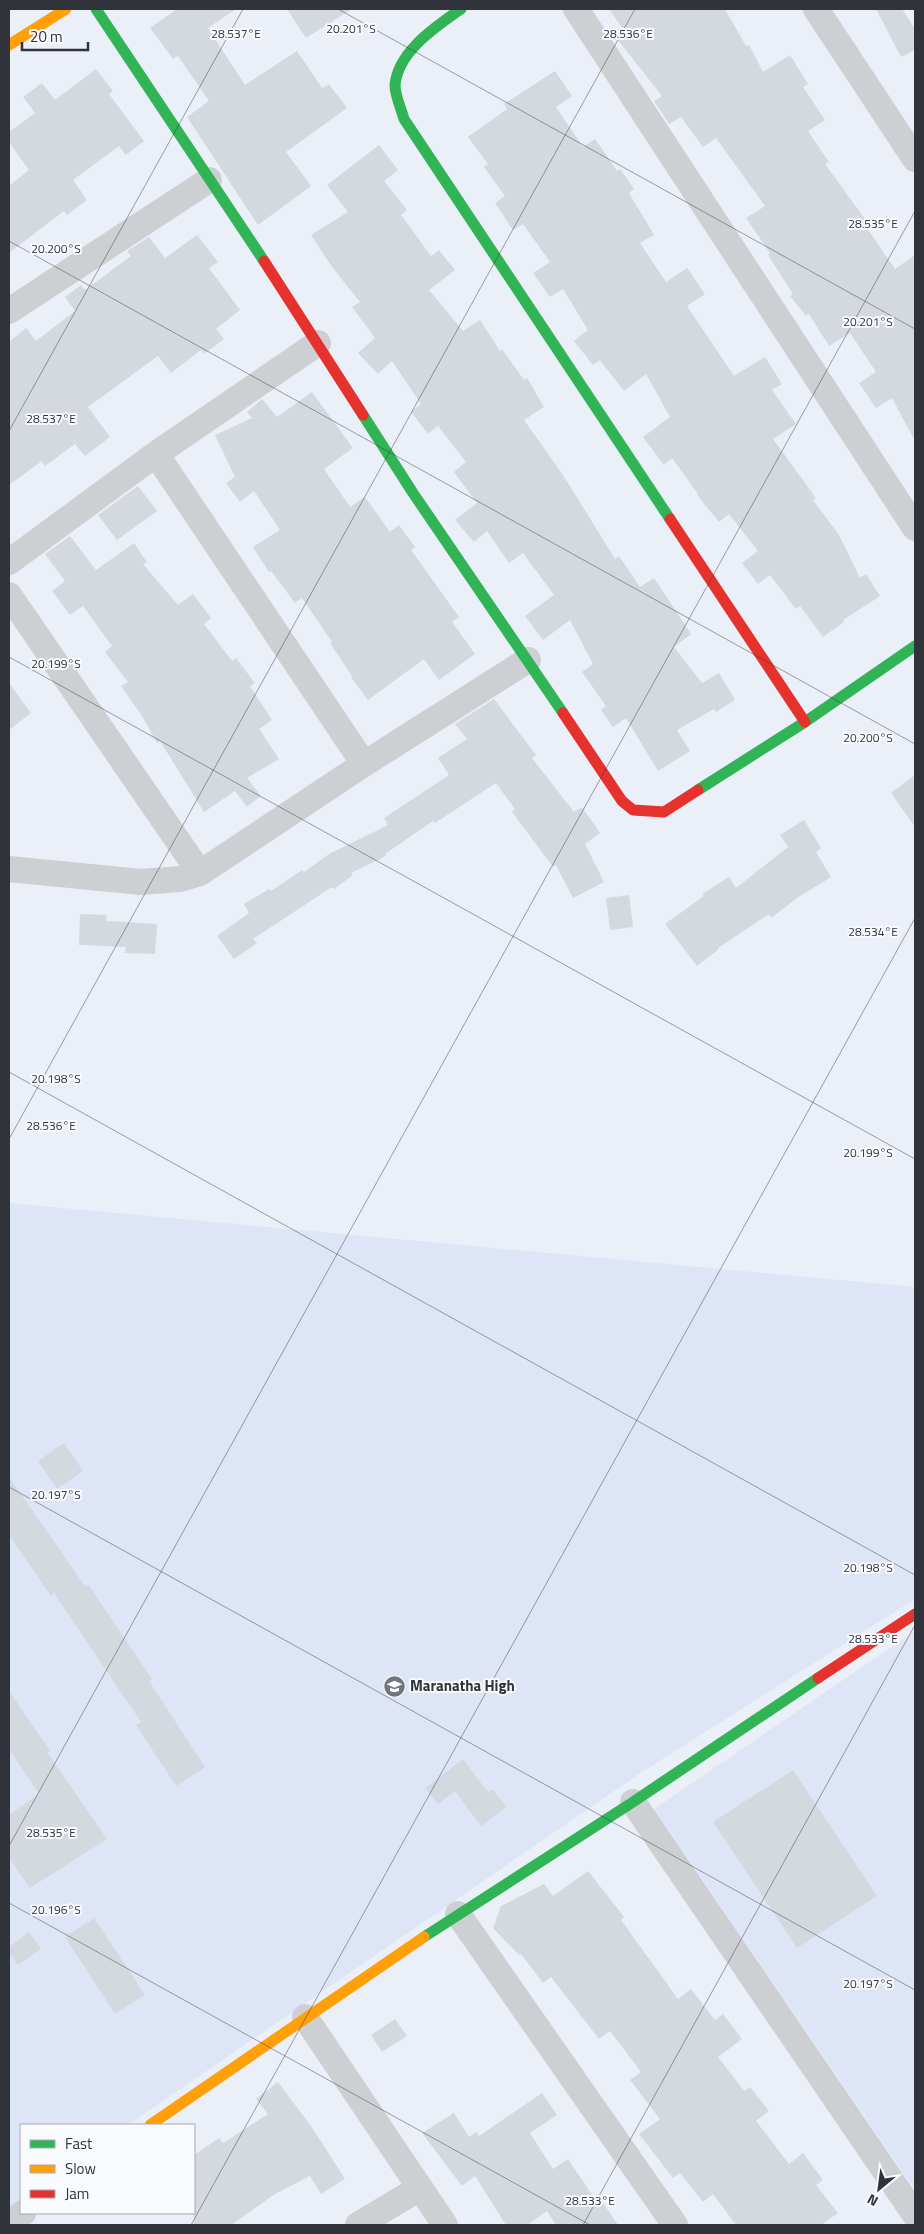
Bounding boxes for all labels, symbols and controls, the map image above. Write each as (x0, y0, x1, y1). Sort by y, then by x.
text: 20.201°S (326, 19, 376, 38)
scale bar (22, 20, 89, 52)
text: 28.537°E (211, 24, 261, 43)
text: 28.536°E (603, 24, 653, 43)
text: 20 m (30, 25, 63, 48)
text: 28.535°E (848, 214, 898, 233)
text: 20.200°S (31, 239, 81, 258)
text: 20.201°S (843, 312, 893, 331)
text: 28.537°E (26, 409, 76, 428)
text: 20.199°S (31, 654, 81, 673)
text: 20.200°S (843, 728, 893, 747)
text: 28.534°E (848, 922, 898, 941)
text: 20.198°S (31, 1069, 81, 1088)
text: 28.536°E (26, 1116, 76, 1135)
text: 20.199°S (843, 1143, 893, 1162)
text: 20.197°S (31, 1485, 81, 1504)
text: 20.198°S (843, 1558, 893, 1577)
text: 28.533°E (848, 1629, 898, 1648)
school or university icon: Maranatha High (382, 1674, 406, 1698)
place label: Maranatha High (410, 1674, 515, 1697)
text: 28.535°E (26, 1823, 76, 1842)
text: 20.196°S (31, 1900, 81, 1919)
text: 20.197°S (843, 1974, 893, 1993)
legend (20, 2124, 195, 2214)
text: Fast (65, 2132, 93, 2155)
text: Slow (65, 2157, 96, 2180)
north arrow (854, 2164, 904, 2214)
text: Jam (65, 2182, 89, 2205)
text: N (863, 2189, 882, 2212)
text: 28.533°E (565, 2191, 615, 2210)

